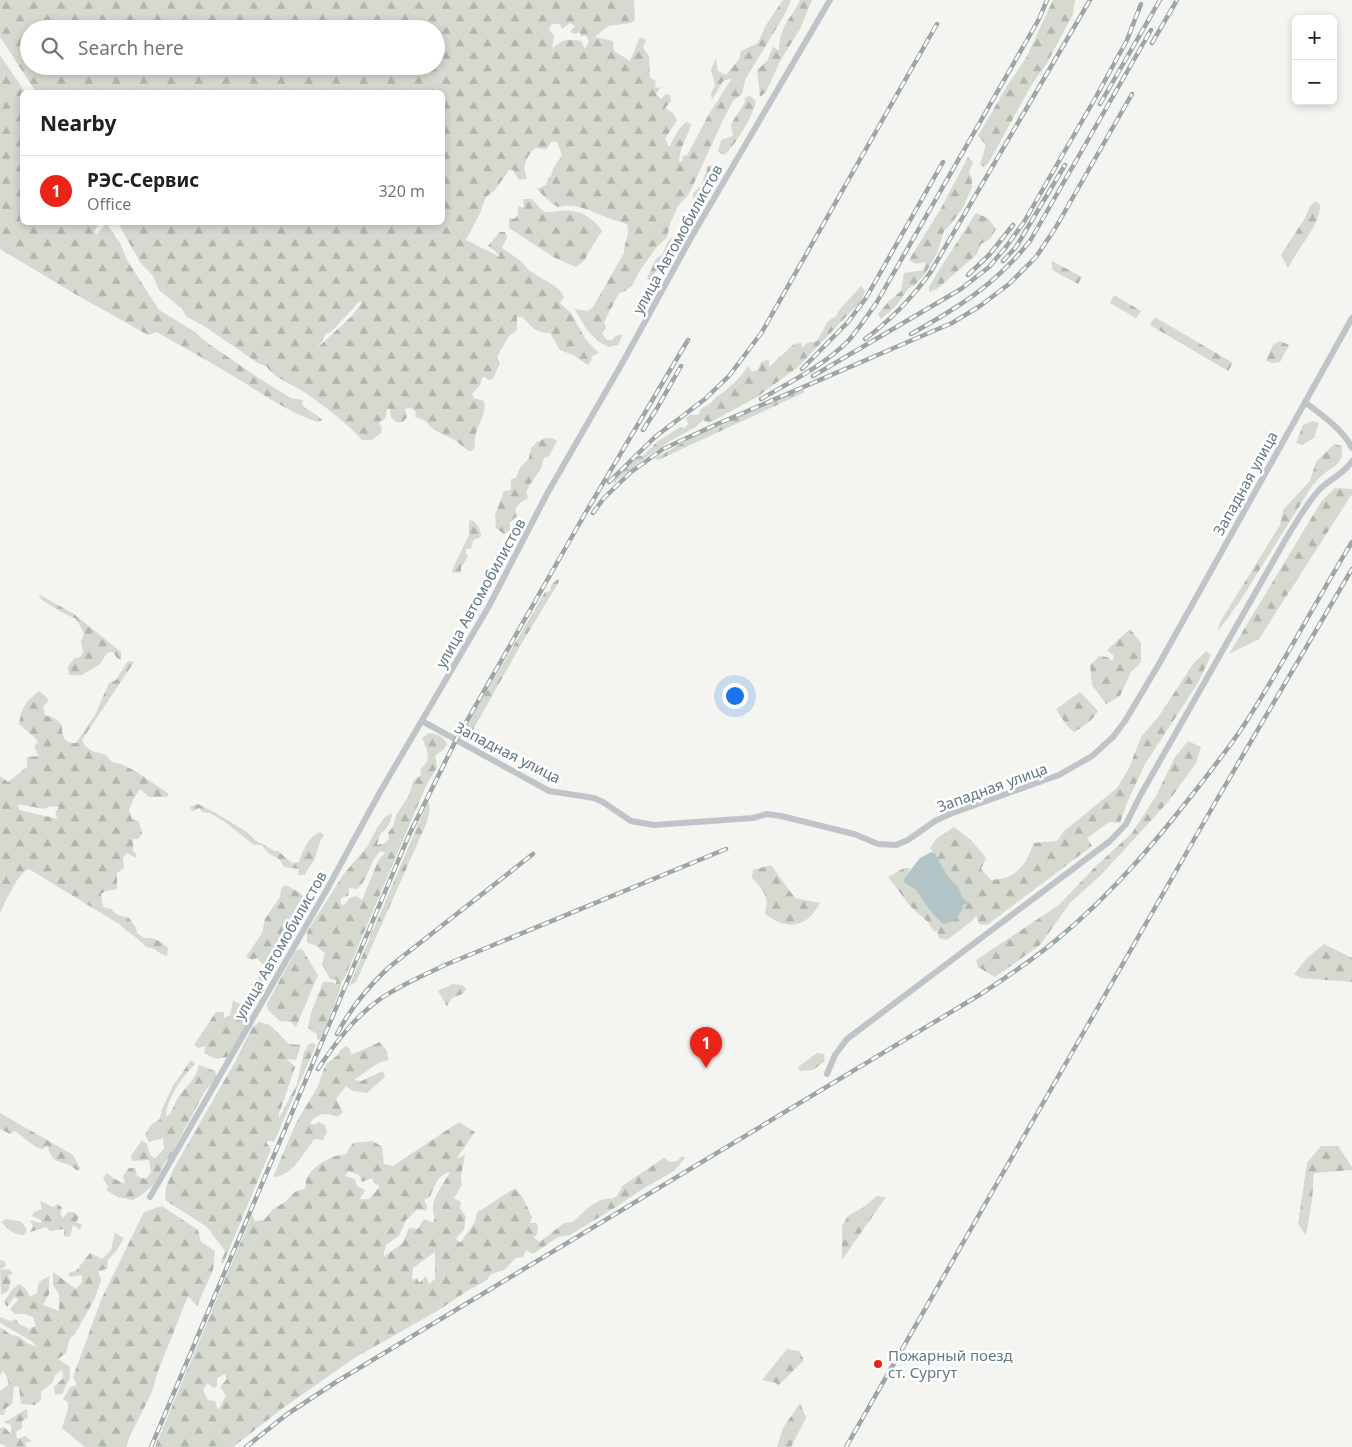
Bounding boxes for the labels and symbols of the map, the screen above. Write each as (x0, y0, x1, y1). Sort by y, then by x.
street label: улица Автомобилистов (627, 160, 727, 318)
street label: Западная улица (1208, 427, 1282, 539)
street label: улица Автомобилистов (430, 514, 530, 672)
your location (722, 683, 748, 709)
street label: Западная улица (452, 717, 564, 787)
street label: Западная улица (934, 758, 1050, 816)
street label: улица Автомобилистов (229, 867, 331, 1023)
pin: 1 (690, 1027, 722, 1068)
place label: Пожарный поезд ст. Сургут (888, 1345, 1013, 1382)
marker: Пожарный поезд ст. Сургут (872, 1358, 884, 1370)

